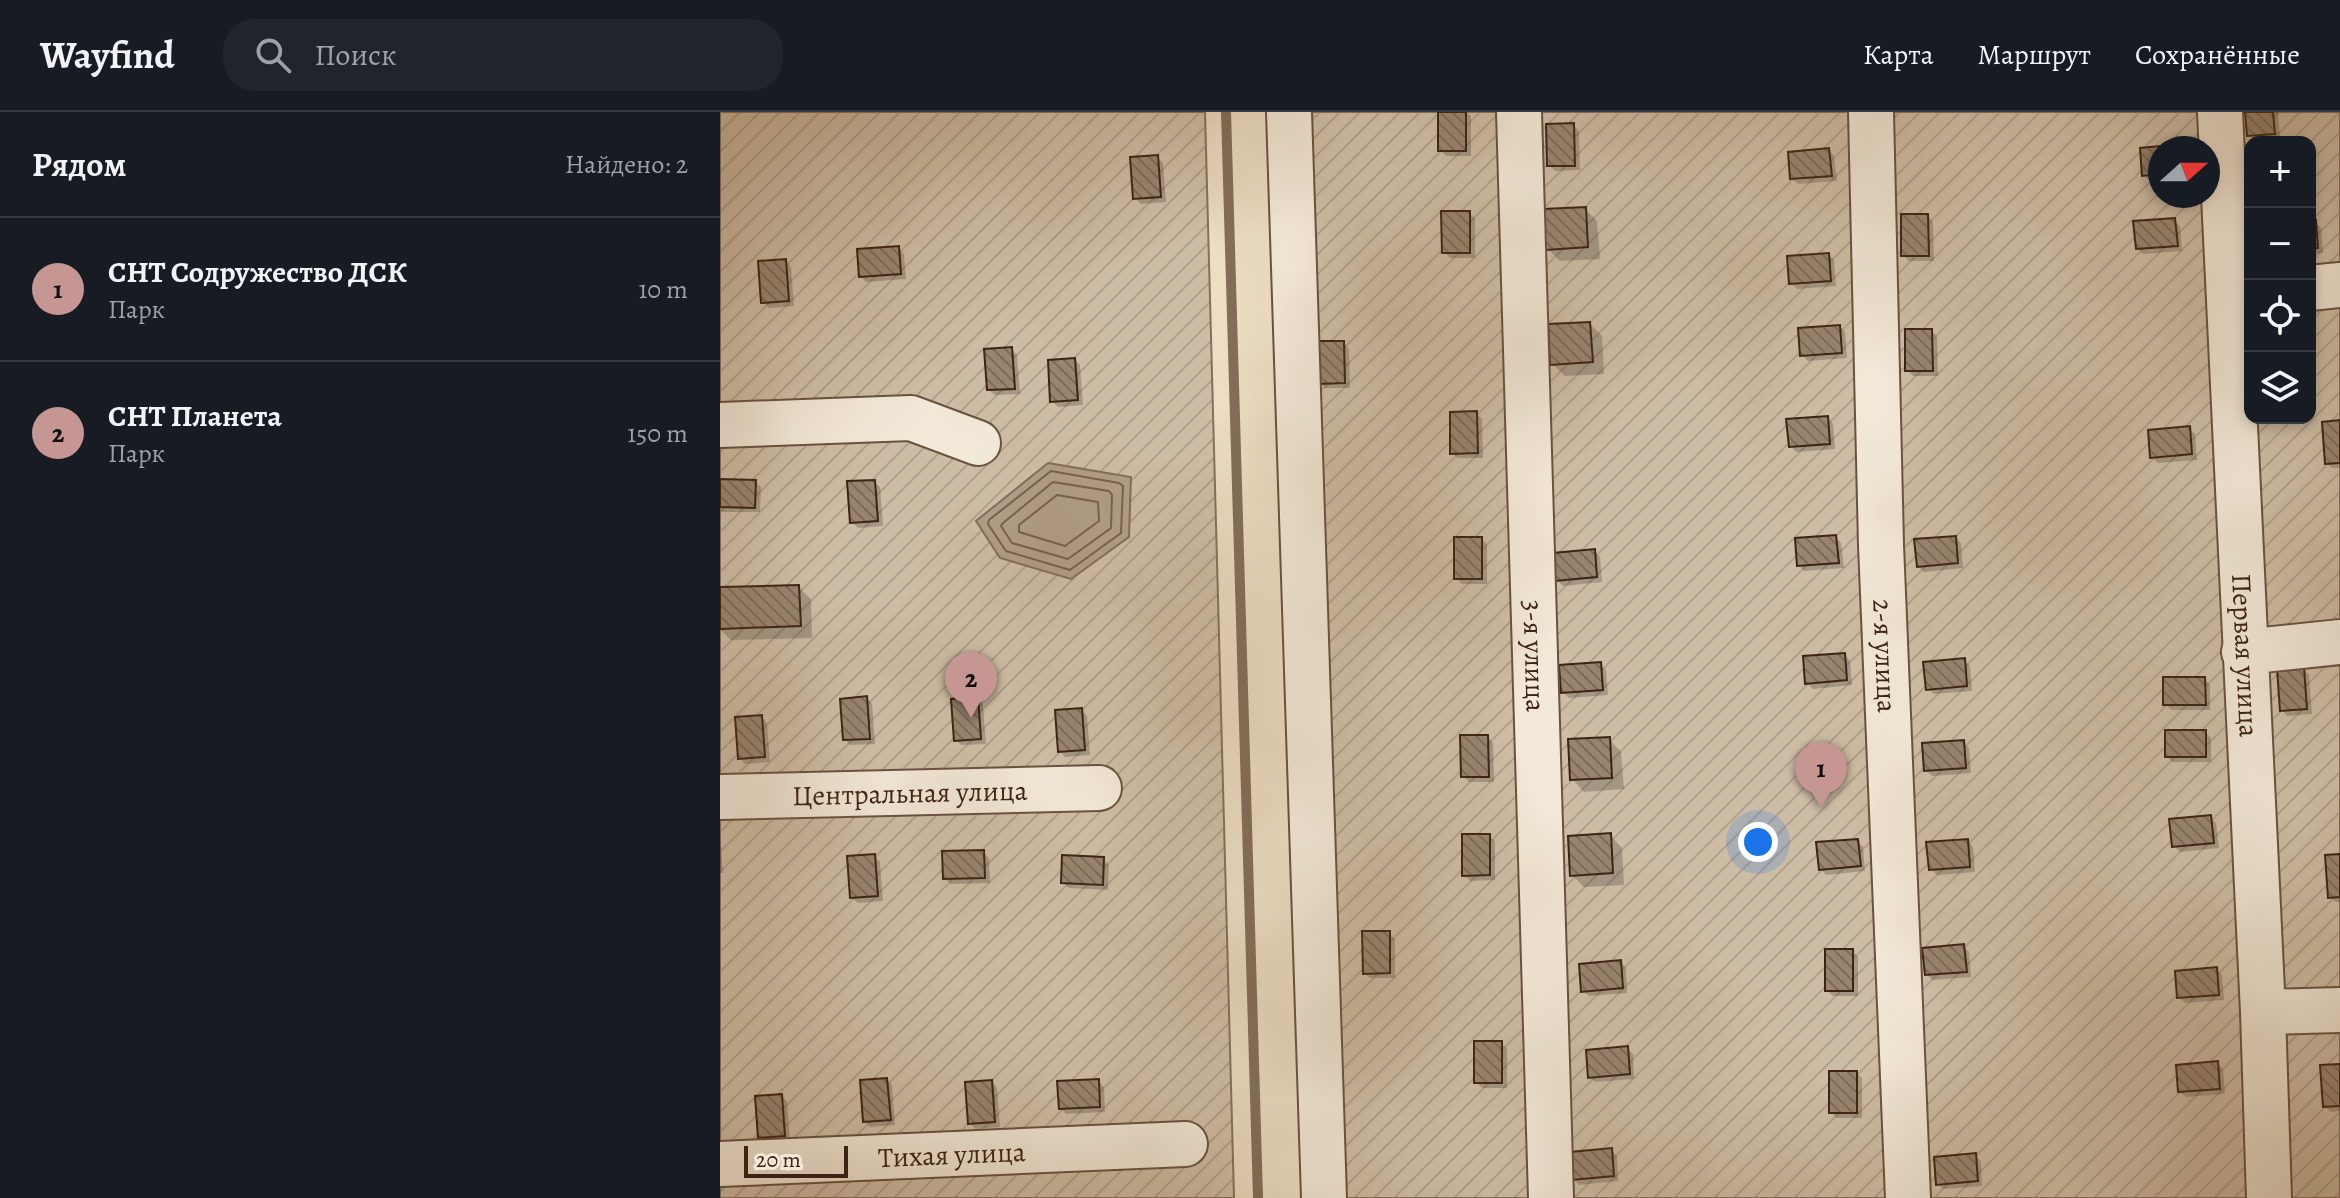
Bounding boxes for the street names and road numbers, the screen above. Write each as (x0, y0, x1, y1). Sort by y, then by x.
street label: Первая улица (2222, 573, 2268, 738)
street label: 2-я улица (1863, 598, 1906, 714)
street label: 3-я улица (1513, 599, 1555, 713)
street label: Центральная улица (792, 772, 1028, 815)
street label: Тихая улица (877, 1133, 1026, 1177)

